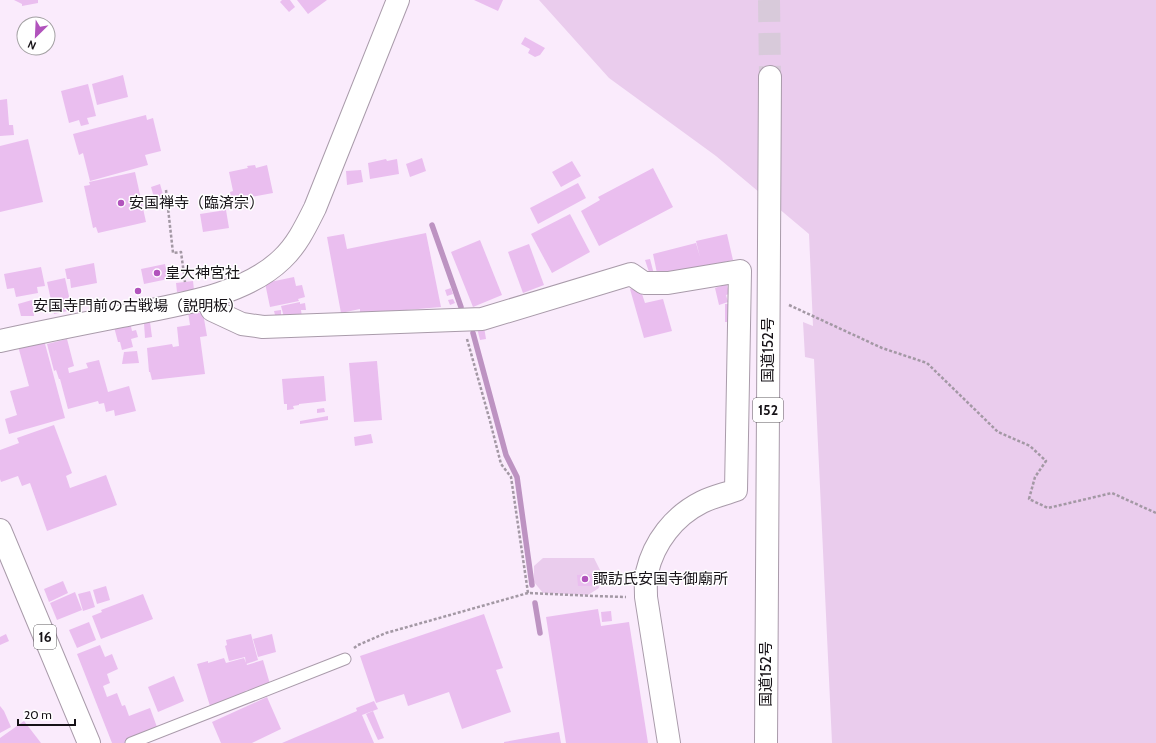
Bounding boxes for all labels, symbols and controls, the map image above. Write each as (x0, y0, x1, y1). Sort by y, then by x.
north arrow (16, 16, 56, 56)
text: N (26, 37, 38, 53)
place label: 安国禅寺（臨済宗） (129, 194, 264, 212)
marker: 安国禅寺（臨済宗） (116, 198, 126, 208)
place label: 皇大神宮社 (165, 264, 240, 282)
marker: 皇大神宮社 (152, 268, 162, 278)
marker: 安国寺門前の古戦場（説明板） (133, 286, 143, 296)
place label: 安国寺門前の古戦場（説明板） (33, 297, 243, 315)
street label: 国道152号 (759, 317, 777, 383)
road number: 152 (753, 398, 783, 422)
place label: 諏訪氏安国寺御廟所 (593, 570, 728, 588)
marker: 諏訪氏安国寺御廟所 (580, 574, 590, 584)
road number: 16 (34, 625, 56, 649)
street label: 国道152号 (757, 641, 775, 707)
scale bar (18, 701, 75, 727)
text: 20 m (24, 707, 52, 722)

